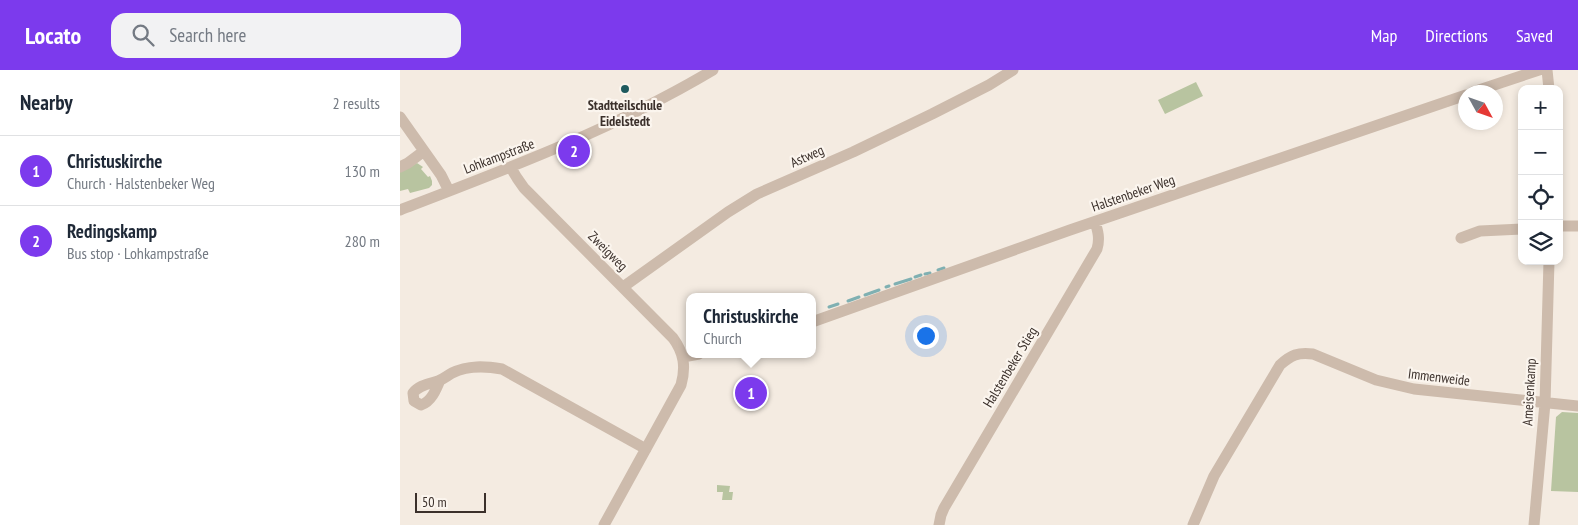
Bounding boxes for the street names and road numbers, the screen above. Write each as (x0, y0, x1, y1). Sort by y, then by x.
street label: Lohkampstraße (461, 134, 537, 178)
street label: Astweg (787, 141, 827, 171)
street label: Halstenbeker Weg (1089, 170, 1177, 216)
street label: Zweigweg (584, 227, 632, 275)
street label: Halstenbeker Stieg (979, 323, 1041, 411)
street label: Ameisenkamp (1518, 358, 1540, 426)
street label: Immenweide (1407, 364, 1471, 390)

